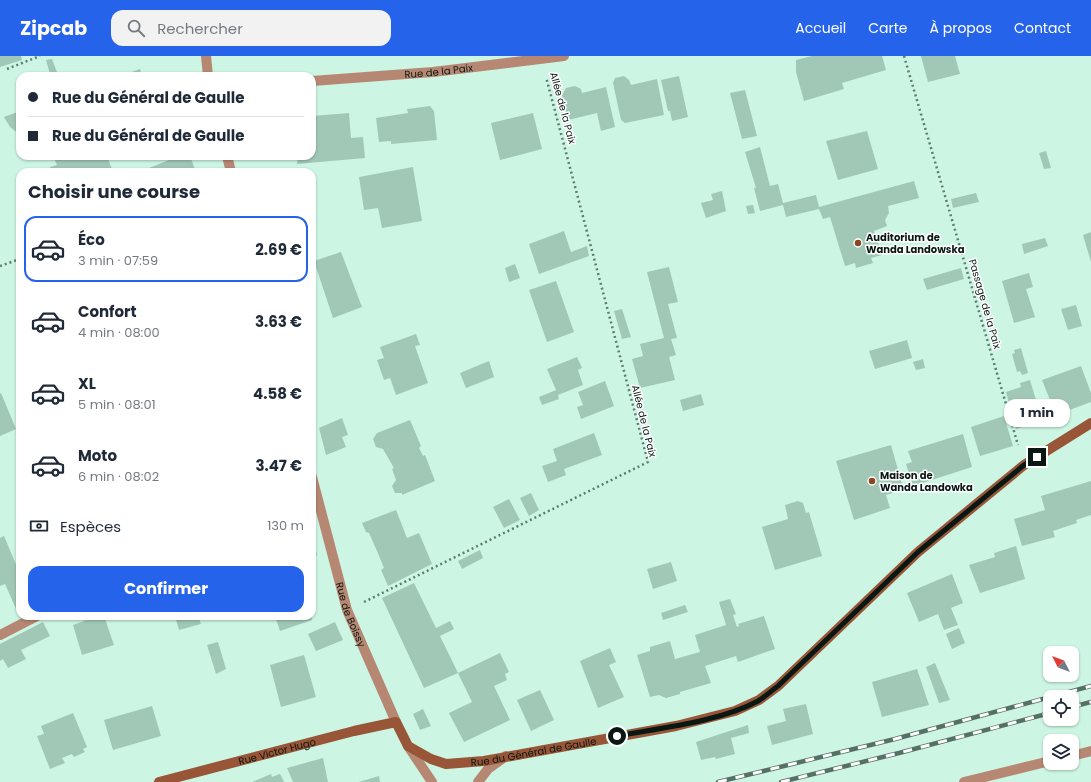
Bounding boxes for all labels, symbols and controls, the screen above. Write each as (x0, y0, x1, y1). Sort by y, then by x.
search box (111, 10, 391, 46)
text: Zipcab (20, 15, 87, 42)
icon: search (125, 17, 147, 39)
text: Rechercher (157, 18, 243, 39)
text: Accueil (795, 18, 846, 38)
text: Carte (868, 18, 908, 38)
text: À propos (930, 18, 992, 38)
text: Contact (1014, 18, 1071, 38)
street label: Rue de la Paix (404, 60, 474, 82)
street label: Allée de la Paix (546, 70, 580, 146)
text: Rue du Général de Gaulle (52, 87, 244, 108)
text: Rue du Général de Gaulle (52, 125, 244, 146)
text: Choisir une course (28, 179, 200, 204)
text: Éco (78, 229, 105, 250)
place label: Auditorium de Wanda Landowska (866, 230, 965, 257)
icon: car (30, 231, 66, 267)
marker: Auditorium de Wanda Landowska (853, 238, 863, 248)
text: 2.69 € (255, 239, 302, 260)
text: 3 min · 07:59 (78, 251, 158, 270)
street label: Passage de la Paix (965, 257, 1005, 351)
text: Confort (78, 301, 137, 322)
icon: car (30, 303, 66, 339)
text: 3.63 € (255, 311, 302, 332)
text: 4 min · 08:00 (78, 323, 160, 342)
text: XL (78, 373, 96, 394)
icon: car (30, 375, 66, 411)
text: 4.58 € (253, 383, 302, 404)
street label: Allée de la Paix (628, 383, 660, 459)
text: 5 min · 08:01 (78, 395, 156, 414)
callout: 1 min (1004, 399, 1070, 427)
text: 1 min (1020, 403, 1054, 422)
text: Moto (78, 445, 117, 466)
icon: car (30, 447, 66, 483)
route end (1028, 448, 1046, 466)
text: 3.47 € (255, 455, 302, 476)
text: 6 min · 08:02 (78, 467, 159, 486)
place label: Maison de Wanda Landowka (880, 468, 973, 495)
marker: Maison de Wanda Landowka (867, 476, 877, 486)
icon: cash (28, 515, 50, 537)
text: Espèces (60, 516, 121, 537)
text: 130 m (267, 516, 304, 535)
button: Confirmer (28, 566, 304, 612)
street label: Rue de Boissy (332, 580, 370, 650)
north arrow (1043, 646, 1079, 682)
map controls (1043, 646, 1079, 770)
button: locate (1043, 690, 1079, 726)
route start (608, 727, 626, 745)
street label: Rue du Général de Gaulle (470, 733, 597, 770)
street label: Rue Victor Hugo (237, 734, 317, 768)
button: layers (1043, 734, 1079, 770)

